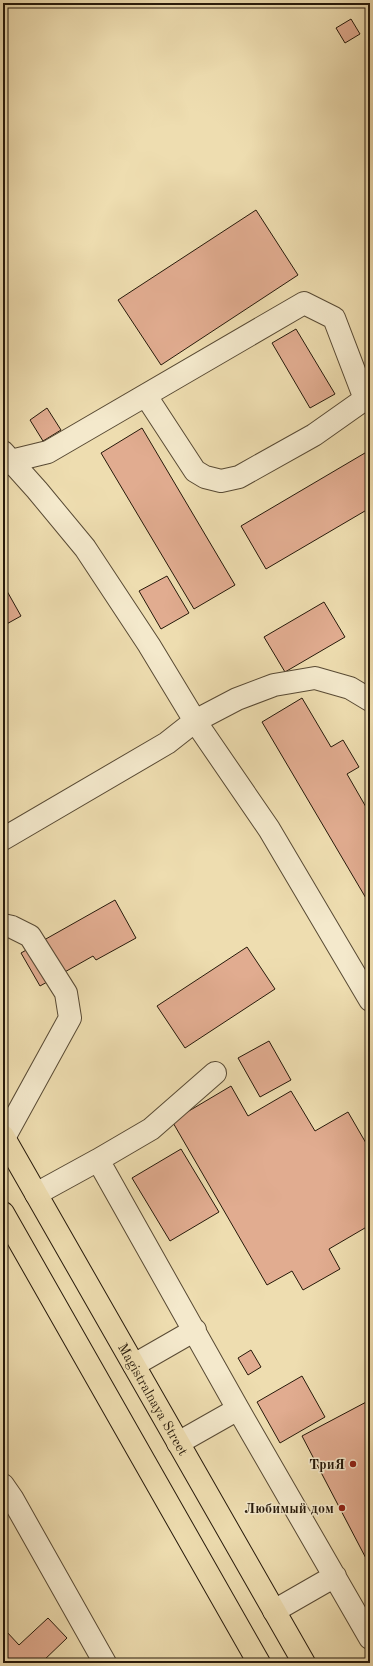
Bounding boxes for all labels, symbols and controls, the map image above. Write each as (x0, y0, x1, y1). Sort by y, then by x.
street label: Magistralnaya Street (115, 1341, 190, 1458)
place label: ТриЯ (309, 1458, 345, 1472)
marker: ТриЯ (348, 1459, 358, 1469)
place label: Любимый дом (244, 1502, 334, 1516)
marker: Любимый дом (337, 1503, 347, 1513)

